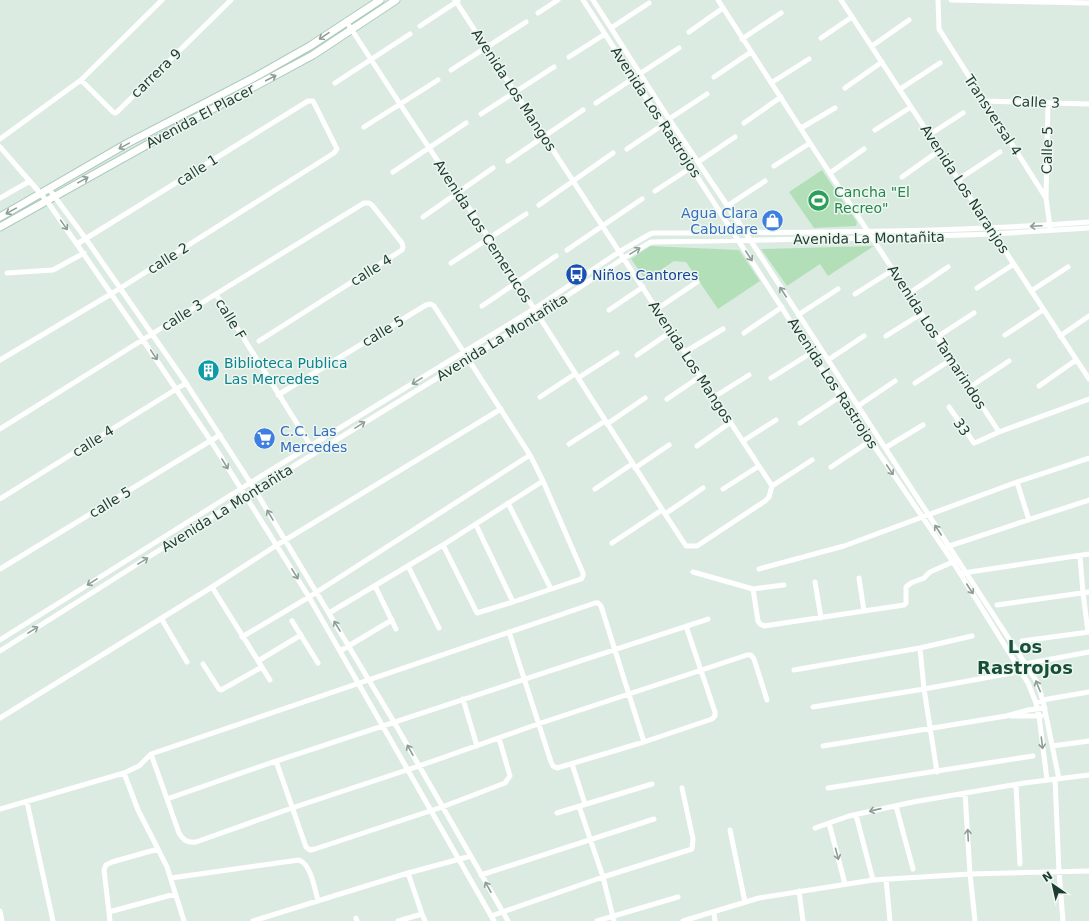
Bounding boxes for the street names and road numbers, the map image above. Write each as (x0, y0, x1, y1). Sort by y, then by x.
street label: Avenida Los Mangos (468, 26, 560, 154)
street label: Avenida Los Rastrojos (608, 44, 704, 180)
street label: carrera 9 (128, 45, 184, 101)
street label: Transversal 4 (960, 71, 1025, 158)
street label: Avenida El Placer (143, 81, 257, 151)
street label: Calle 3 (1012, 93, 1060, 111)
street label: Avenida Los Naranjos (917, 122, 1013, 256)
street label: Calle 5 (1039, 126, 1055, 174)
street label: calle 1 (173, 151, 221, 189)
street label: Avenida Los Cemerucos (431, 157, 535, 305)
street label: Avenida La Montañita (793, 229, 945, 247)
street label: calle 2 (144, 239, 192, 277)
street label: calle 4 (347, 251, 395, 289)
street label: Avenida Los Tamarindos (884, 262, 990, 412)
street label: Avenida La Montañita (433, 290, 571, 384)
street label: calle 3 (158, 296, 206, 334)
street label: calle F (213, 296, 249, 342)
street label: Avenida Los Mangos (645, 298, 737, 426)
street label: calle 5 (359, 312, 407, 350)
street label: Avenida Los Rastrojos (785, 315, 881, 451)
street label: 33 (950, 415, 974, 439)
street label: calle 4 (69, 422, 117, 460)
street label: Avenida La Montañita (158, 461, 296, 555)
street label: calle 5 (86, 483, 134, 521)

